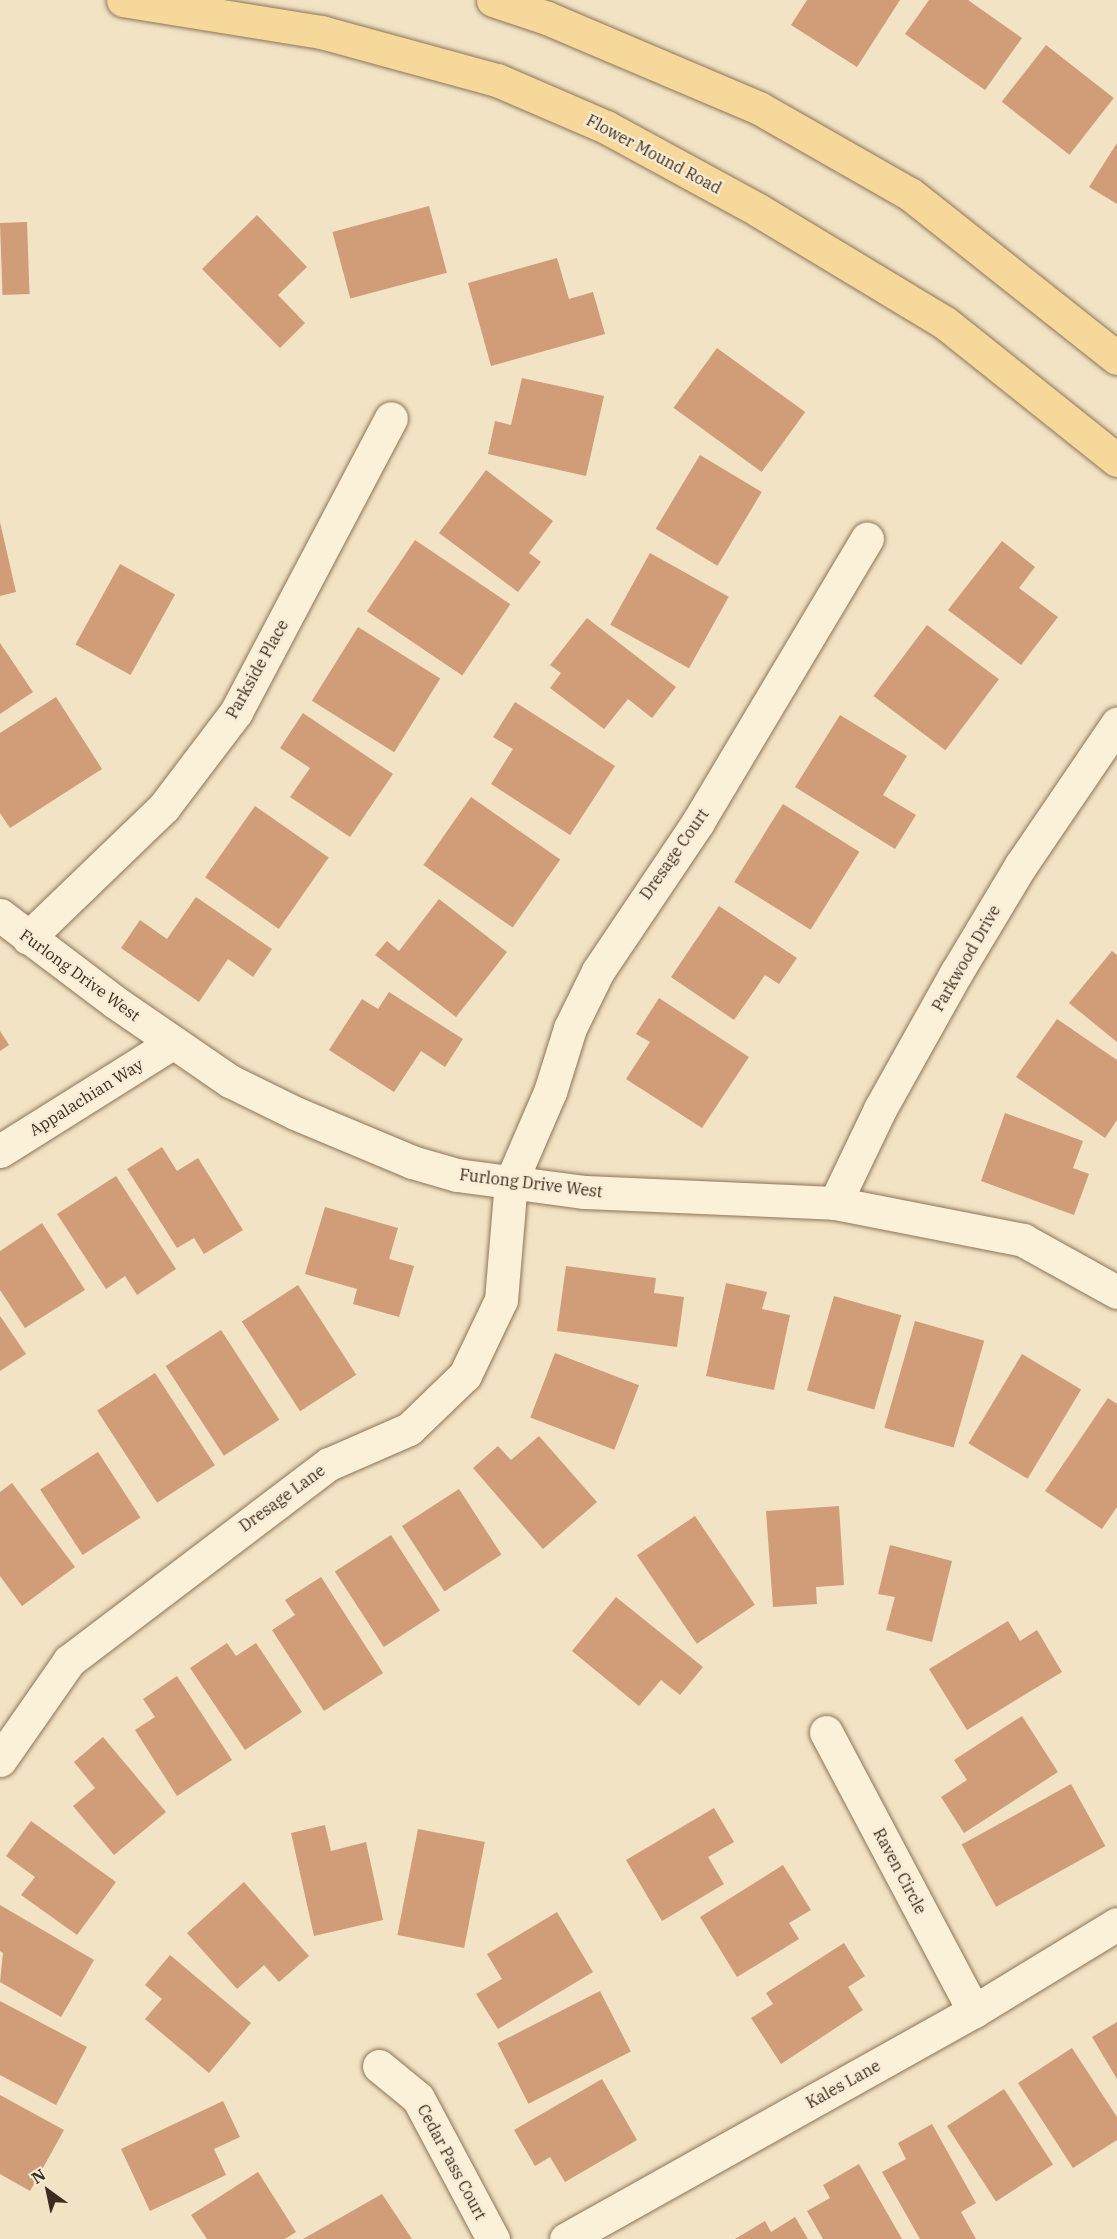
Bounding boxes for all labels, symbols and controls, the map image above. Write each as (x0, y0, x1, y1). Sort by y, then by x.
street label: Flower Mound Road (583, 110, 725, 198)
street label: Parkside Place (222, 616, 292, 722)
street label: Dresage Court (636, 805, 712, 903)
street label: Parkwood Drive (928, 901, 1004, 1015)
street label: Furlong Drive West (16, 925, 144, 1025)
street label: Appalachian Way (26, 1054, 146, 1140)
street label: Furlong Drive West (458, 1165, 604, 1201)
street label: Dresage Lane (235, 1460, 329, 1536)
street label: Raven Circle (869, 1825, 931, 1917)
street label: Kales Lane (803, 2056, 883, 2112)
street label: Cedar Pass Court (413, 2101, 491, 2223)
north arrow (18, 2161, 78, 2221)
text: N (27, 2164, 49, 2188)

